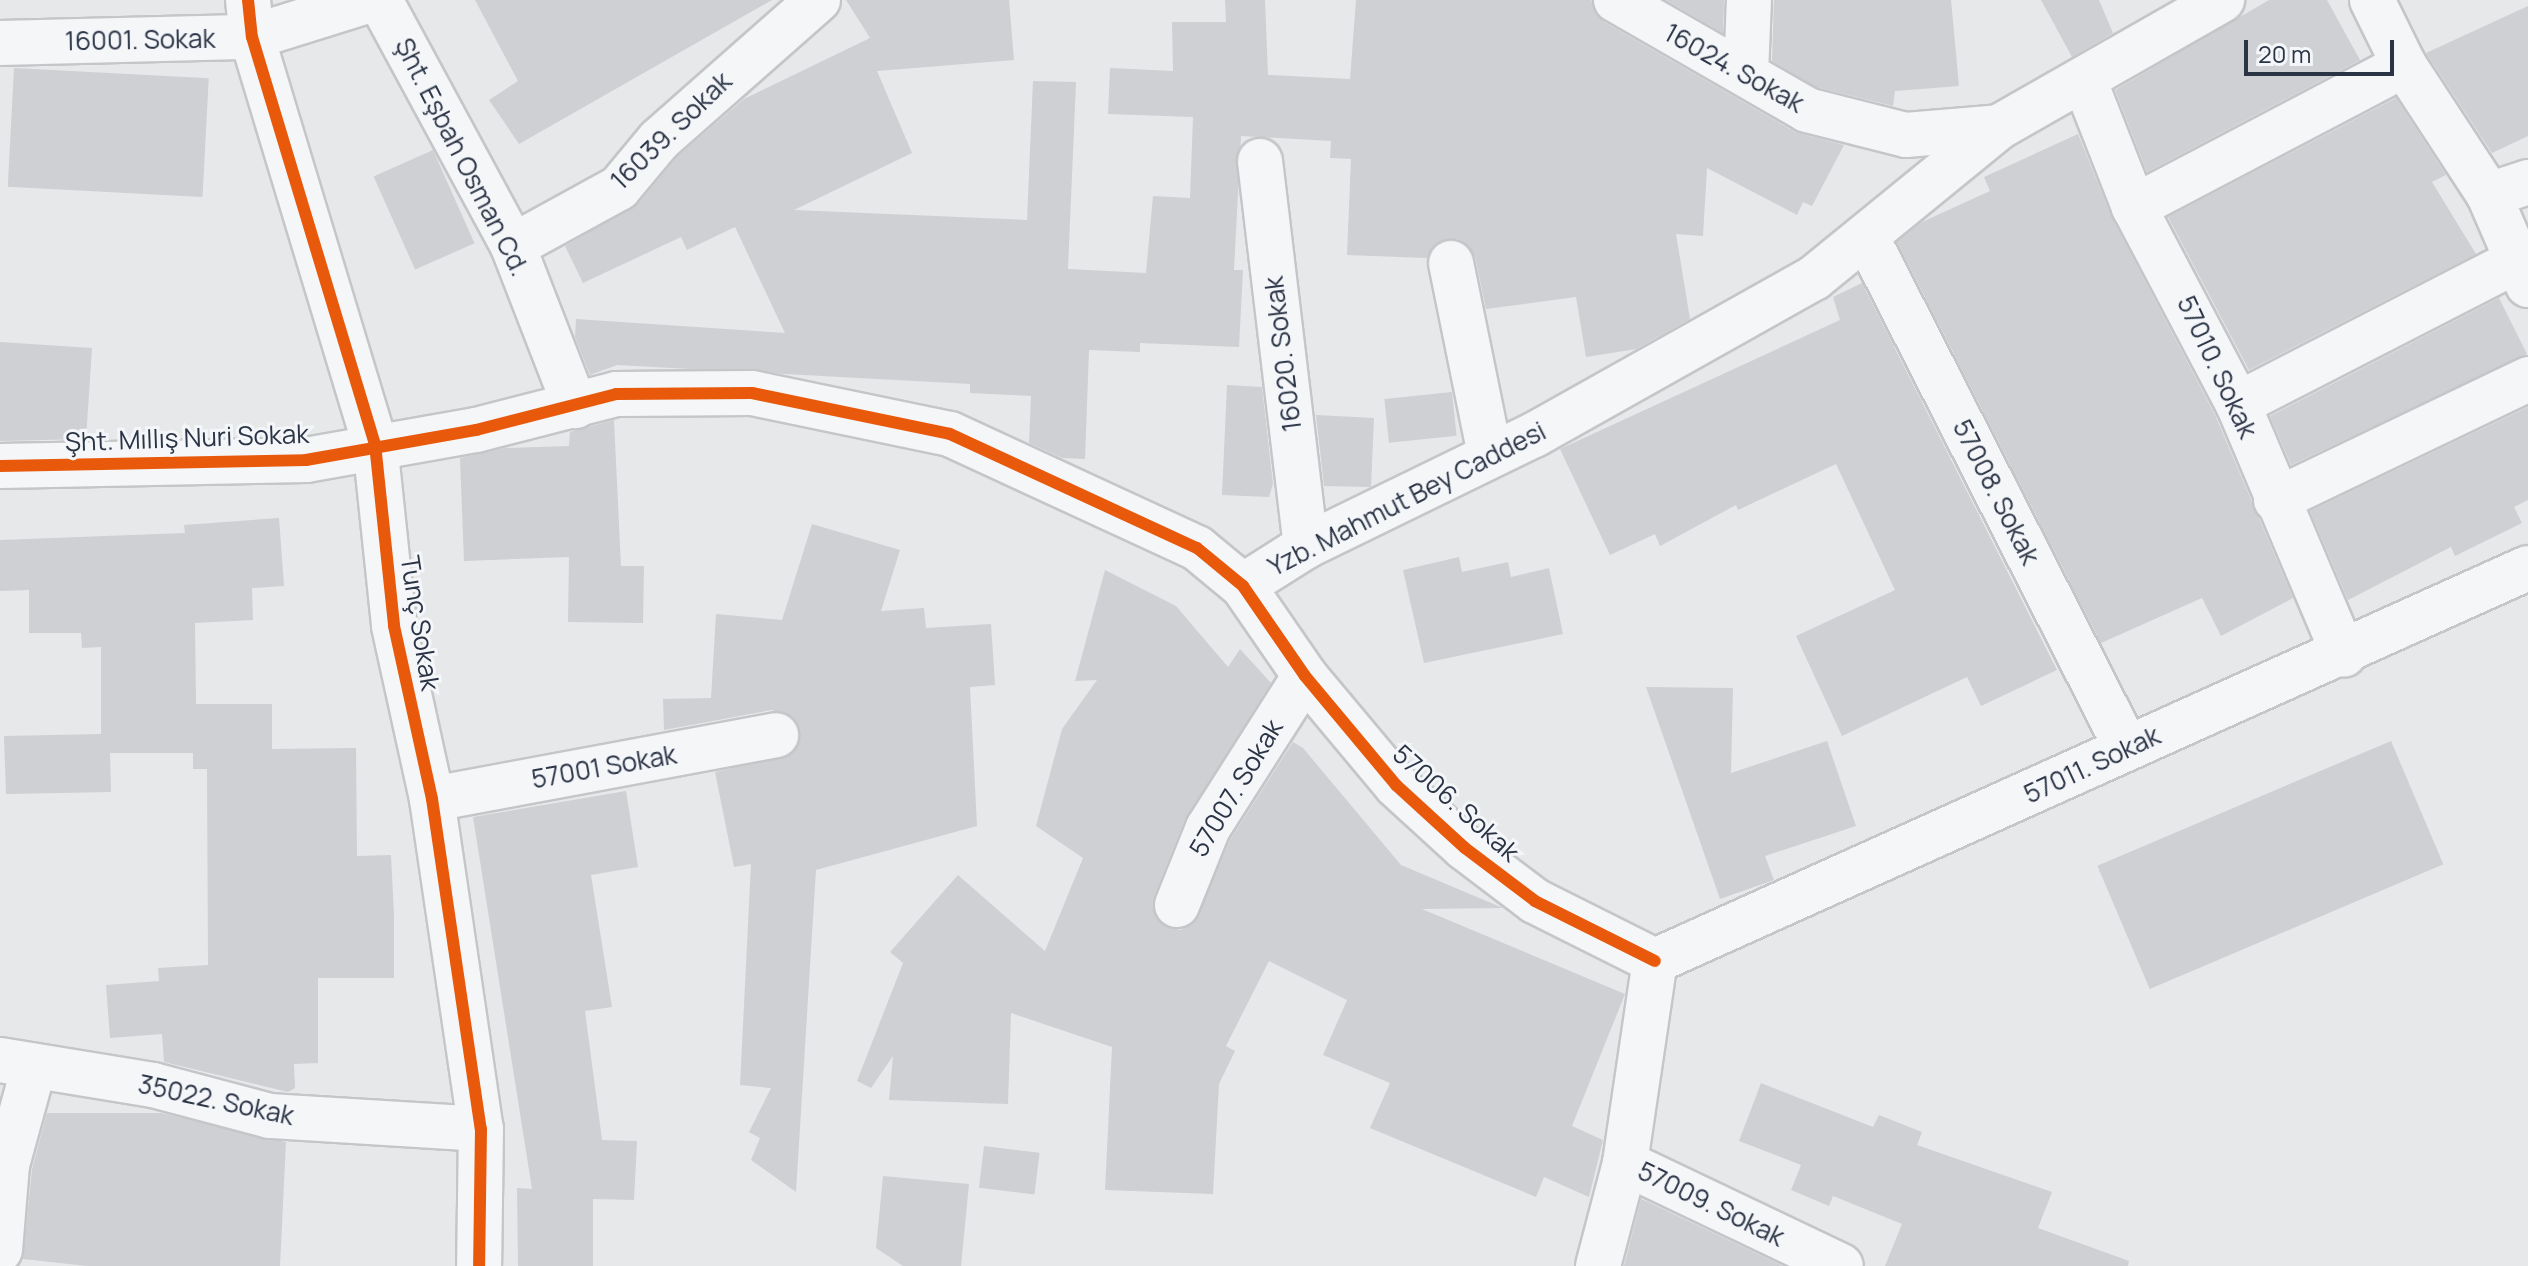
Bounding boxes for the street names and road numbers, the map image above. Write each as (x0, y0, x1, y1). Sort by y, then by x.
street label: 16024. Sokak (1659, 17, 1809, 119)
street label: 16001. Sokak (64, 23, 216, 57)
street label: Şht. Eşbah Osman Cd. (388, 33, 536, 281)
street label: 16039. Sokak (604, 66, 738, 196)
street label: 16020. Sokak (1258, 275, 1308, 433)
street label: 57010. Sokak (2170, 291, 2264, 443)
street label: 57008. Sokak (1946, 414, 2046, 570)
street label: Yzb. Mahmut Bey Caddesi (1263, 415, 1551, 583)
street label: Şht. Mıllış Nuri Sokak (64, 418, 310, 458)
street label: Tunç Sokak (394, 553, 446, 693)
street label: 57007. Sokak (1183, 714, 1289, 862)
street label: 57011. Sokak (2019, 720, 2165, 810)
street label: 57006. Sokak (1386, 738, 1526, 868)
street label: 57001 Sokak (529, 739, 679, 795)
street label: 35022. Sokak (135, 1068, 297, 1132)
street label: 57009. Sokak (1633, 1155, 1789, 1253)

